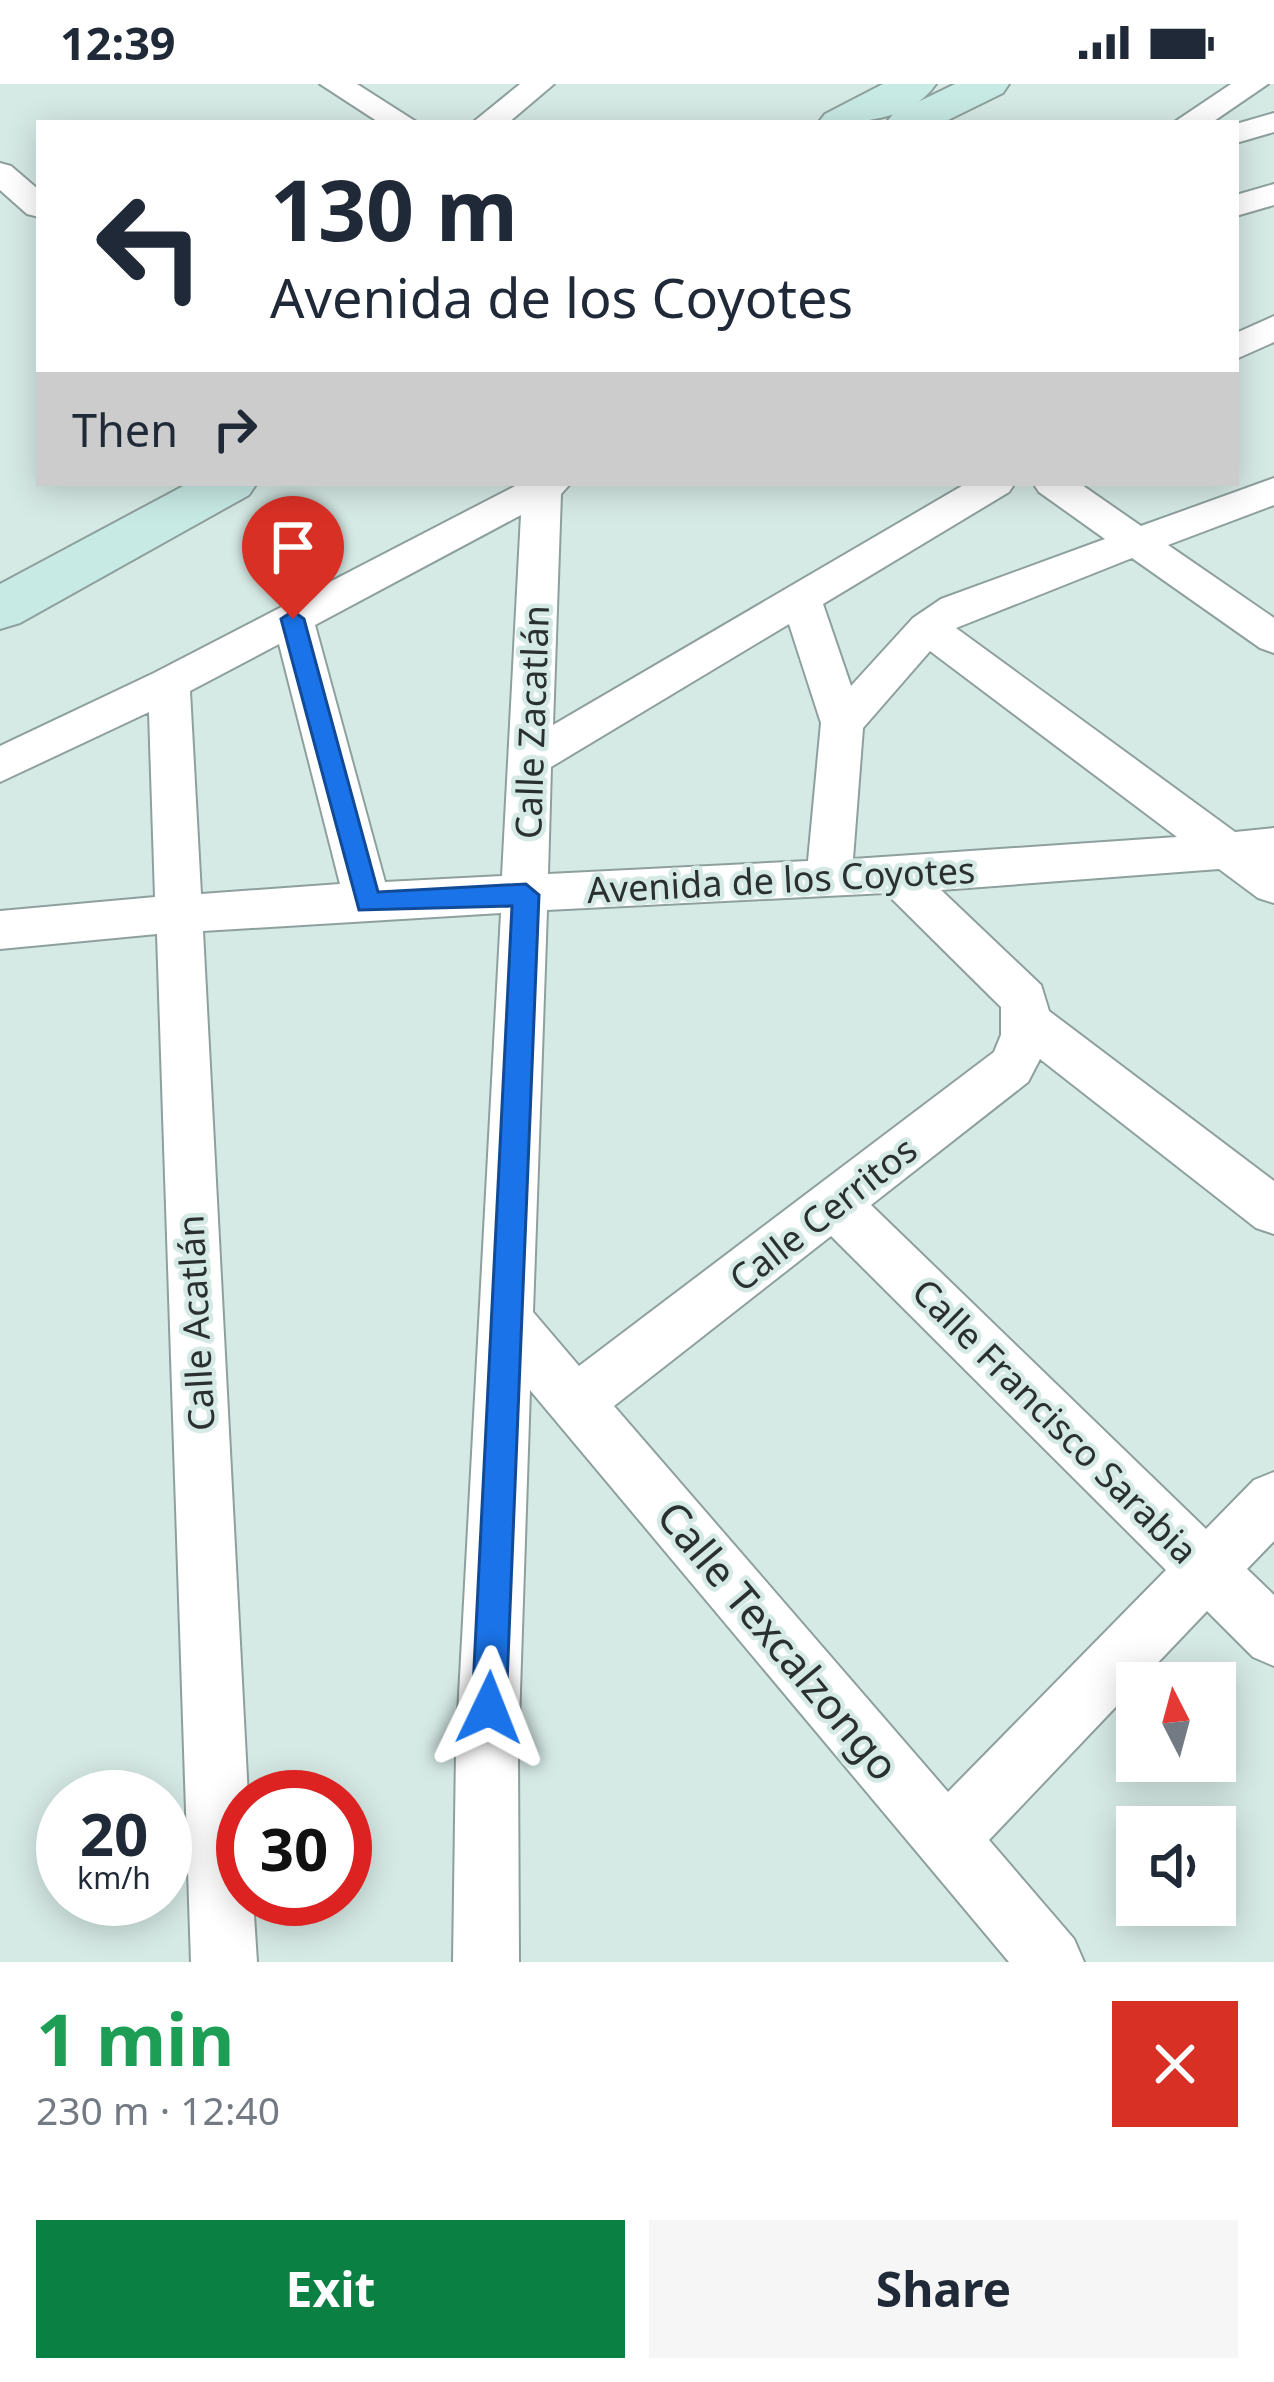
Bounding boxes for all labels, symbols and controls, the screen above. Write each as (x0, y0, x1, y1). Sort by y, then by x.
text: 12:39 (60, 12, 176, 73)
text: 130 m (270, 151, 518, 266)
icon: left (72, 168, 228, 324)
text: Avenida de los Coyotes (270, 260, 853, 334)
icon: right (202, 396, 268, 462)
text: Then (72, 399, 178, 460)
pin (242, 496, 344, 619)
icon: arrive (260, 514, 326, 580)
street label: Calle Zacatlán (503, 604, 560, 840)
street label: Avenida de los Coyotes (586, 845, 976, 914)
street label: Calle Cerritos (719, 1125, 927, 1302)
street label: Calle Acatlán (165, 1214, 226, 1432)
street label: Calle Francisco Sarabia (902, 1267, 1209, 1574)
street label: Calle Texcalzongo (645, 1488, 913, 1792)
position arrow (426, 1645, 552, 1771)
north arrow (1116, 1662, 1236, 1782)
map controls (1116, 1662, 1236, 1926)
speed limit sign: 30 (216, 1770, 372, 1926)
text: 20 (80, 1792, 148, 1874)
button: sound (1116, 1806, 1236, 1926)
text: km/h (77, 1857, 151, 1898)
text: 1 min (36, 1989, 234, 2087)
button: close (1112, 2001, 1238, 2127)
text: 230 m · 12:40 (36, 2083, 280, 2136)
button: Exit (36, 2220, 625, 2358)
button: Share (649, 2220, 1238, 2358)

